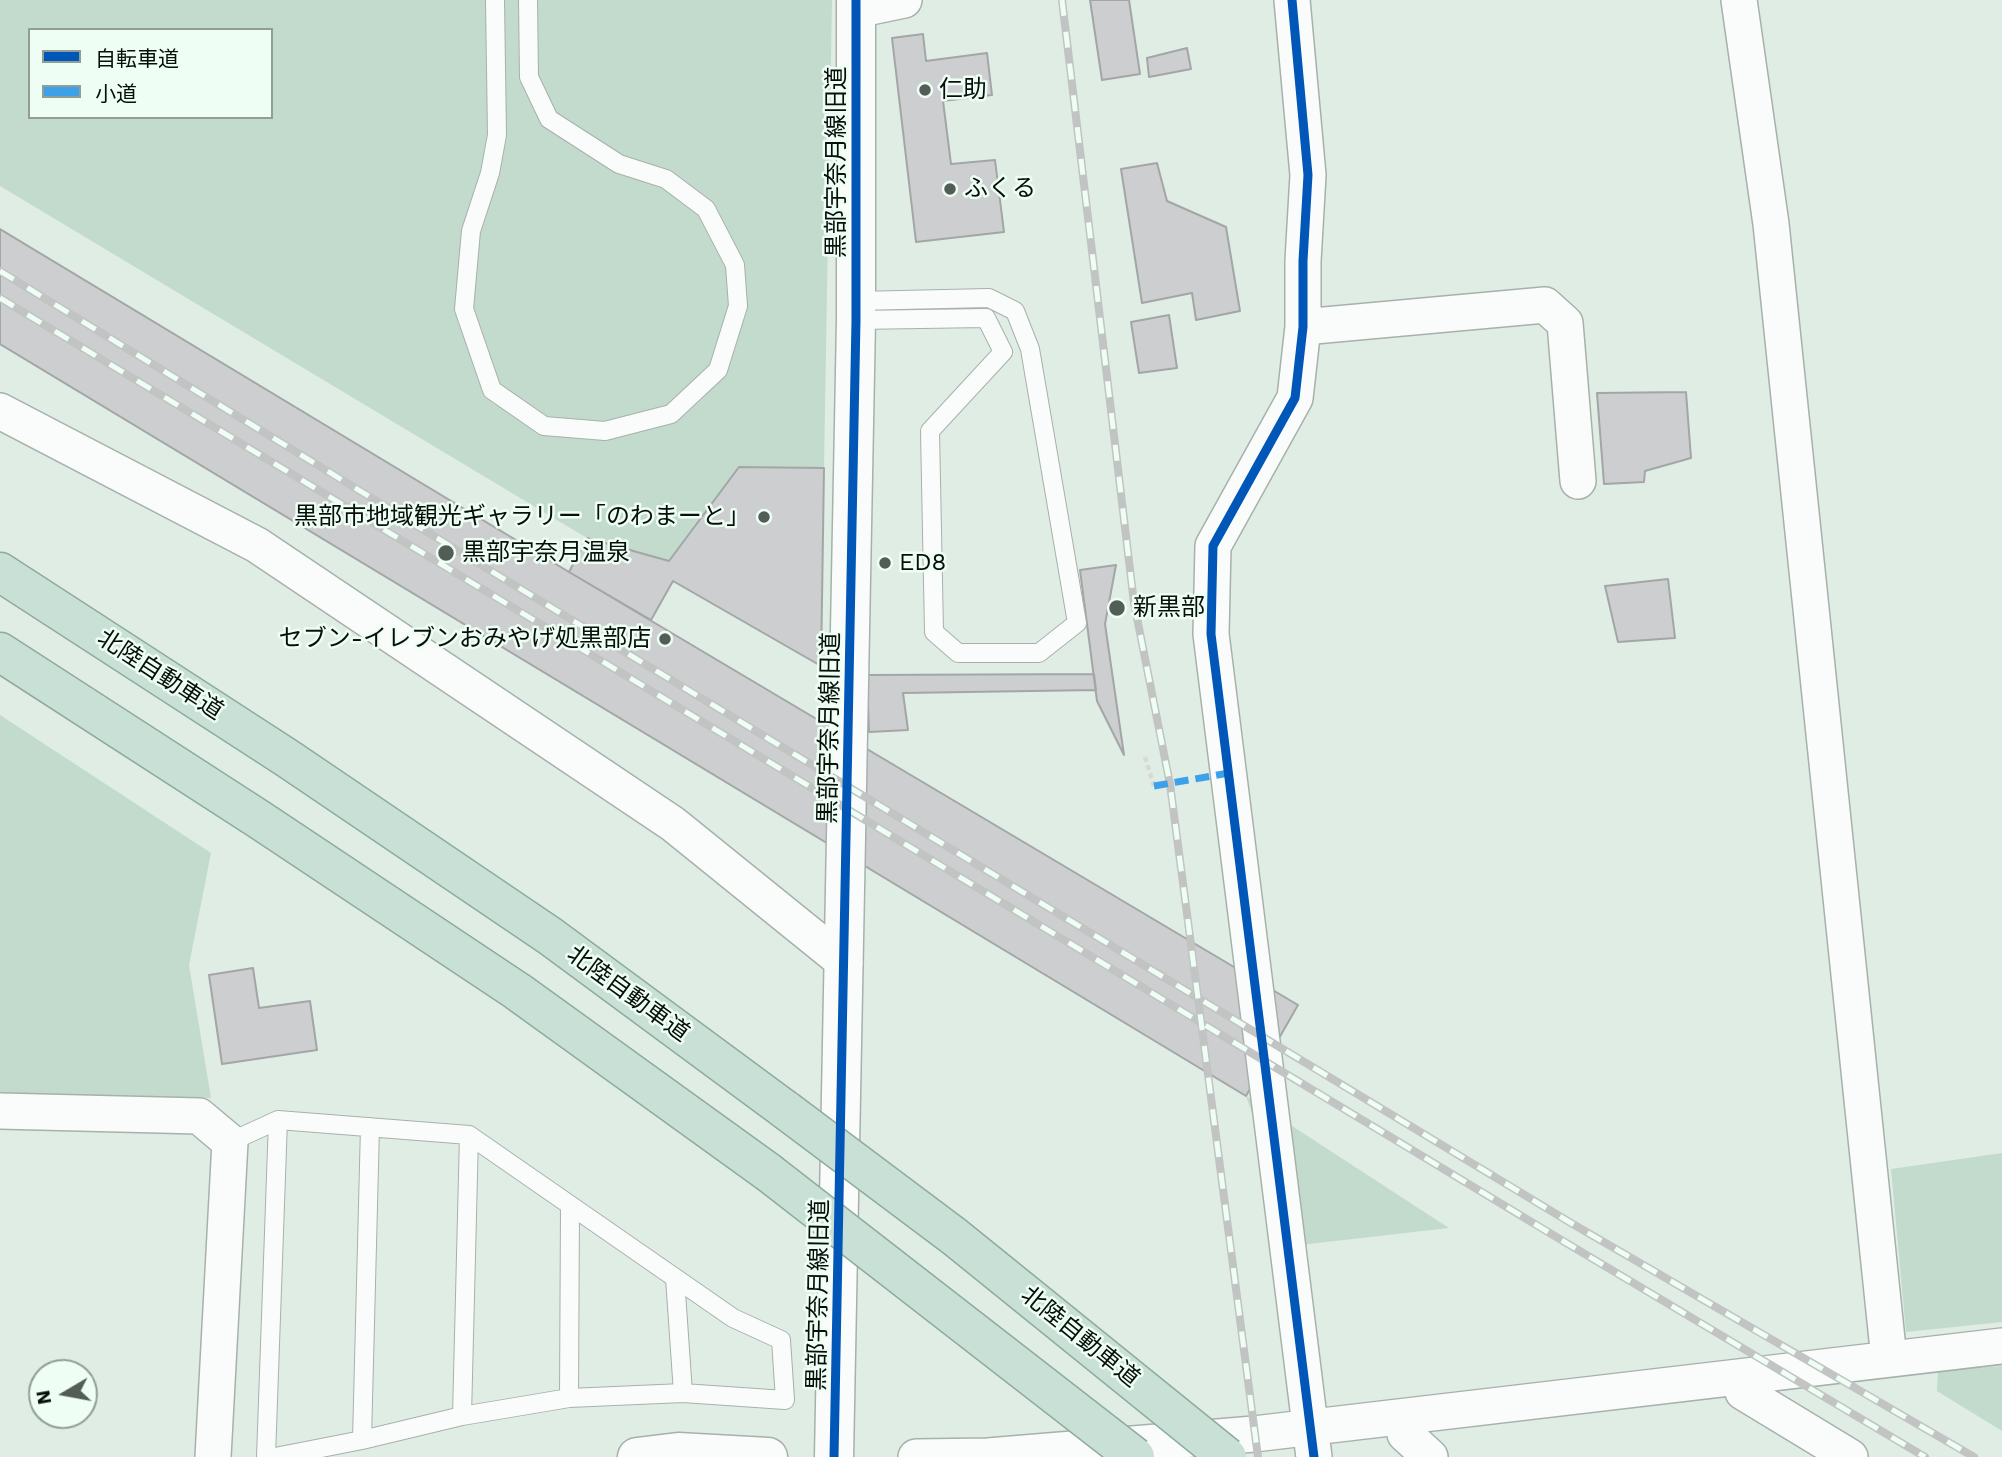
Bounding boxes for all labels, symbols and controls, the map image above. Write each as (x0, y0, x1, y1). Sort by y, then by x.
legend (28, 28, 273, 119)
text: 自転車道 (95, 46, 179, 71)
street label: 黒部宇奈月線旧道 (823, 66, 851, 258)
place label: 仁助 (939, 76, 987, 104)
text: 小道 (95, 81, 137, 106)
marker: 仁助 (917, 82, 933, 98)
place label: ふくる (964, 175, 1036, 203)
marker: ふくる (942, 181, 958, 197)
place label: 黒部市地域観光ギャラリー「のわまーと」 (294, 503, 750, 531)
marker: 黒部市地域観光ギャラリー「のわまーと」 (756, 509, 772, 525)
place label: 黒部宇奈月温泉 (462, 539, 630, 567)
marker: 黒部宇奈月温泉 (436, 543, 456, 563)
place label: ED8 (899, 549, 946, 577)
marker: ED8 (877, 555, 893, 571)
place label: 新黒部 (1133, 594, 1205, 622)
marker: 新黒部 (1107, 598, 1127, 618)
street label: 北陸自動車道 (92, 624, 228, 726)
place label: セブン-イレブンおみやげ処黒部店 (279, 625, 651, 653)
marker: セブン-イレブンおみやげ処黒部店 (657, 631, 673, 647)
street label: 黒部宇奈月線旧道 (814, 632, 846, 824)
street label: 北陸自動車道 (561, 940, 695, 1048)
street label: 黒部宇奈月線旧道 (803, 1199, 835, 1391)
street label: 北陸自動車道 (1015, 1280, 1145, 1394)
north arrow (28, 1359, 98, 1429)
text: N (31, 1388, 56, 1406)

